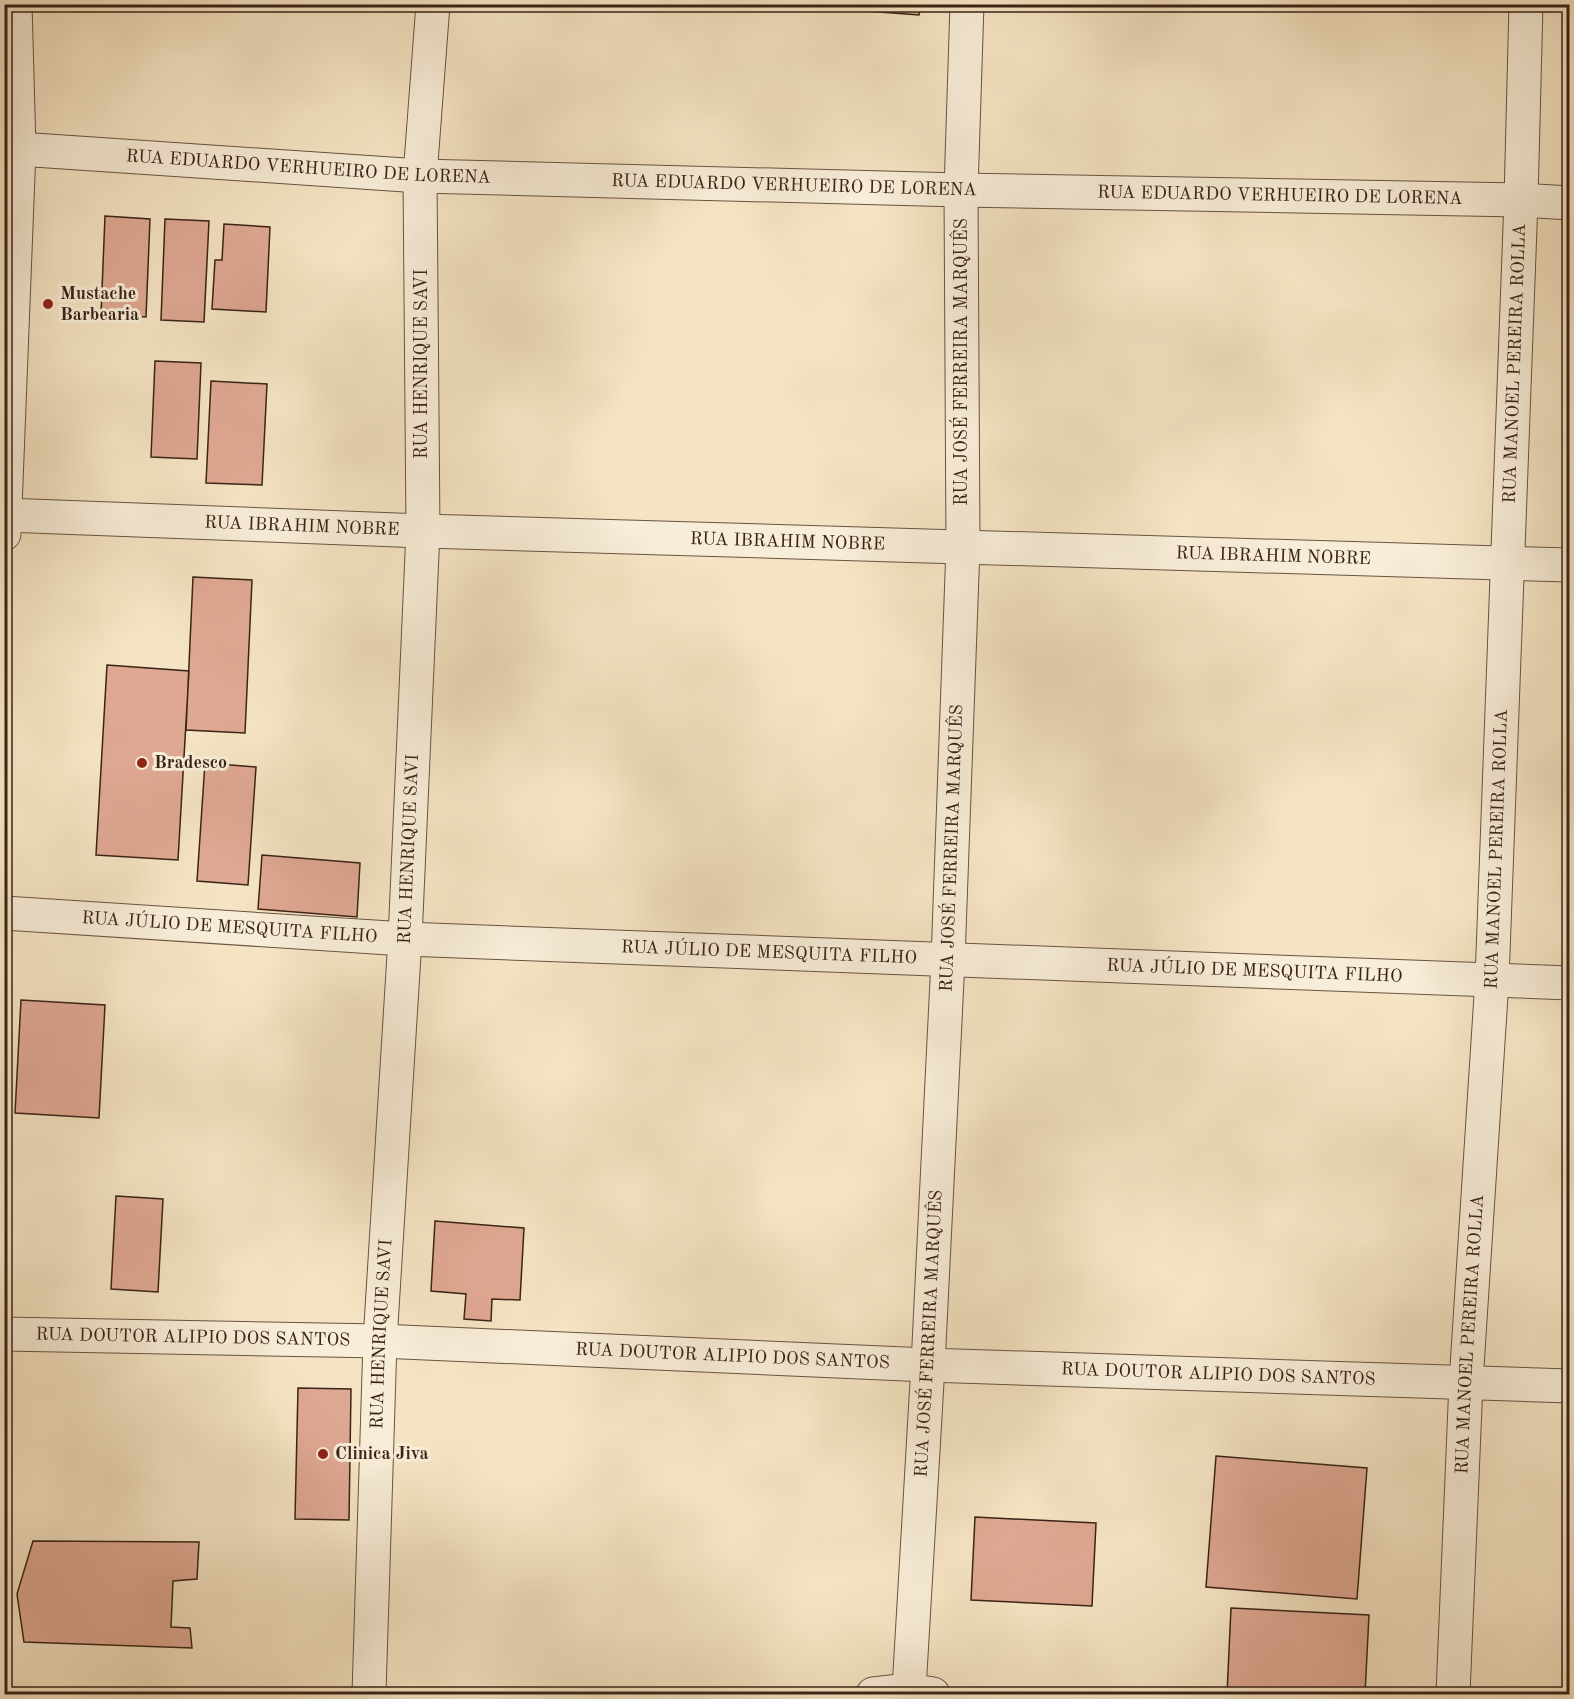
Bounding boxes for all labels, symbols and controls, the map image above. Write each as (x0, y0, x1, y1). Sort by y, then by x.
street label: RUA EDUARDO VERHUEIRO DE LORENA (125, 147, 491, 187)
street label: RUA EDUARDO VERHUEIRO DE LORENA (611, 172, 977, 199)
street label: RUA EDUARDO VERHUEIRO DE LORENA (1097, 183, 1463, 208)
street label: RUA JOSÉ FERREIRA MARQUÊS (949, 218, 971, 506)
street label: RUA MANOEL PEREIRA ROLLA (1501, 223, 1529, 504)
street label: RUA HENRIQUE SAVI (413, 269, 431, 459)
place label: Mustache Barbearia (60, 285, 139, 324)
marker: Mustache Barbearia (41, 297, 55, 311)
street label: RUA IBRAHIM NOBRE (204, 514, 400, 539)
street label: RUA IBRAHIM NOBRE (690, 530, 885, 554)
street label: RUA IBRAHIM NOBRE (1176, 544, 1371, 568)
street label: RUA JOSÉ FERREIRA MARQUÊS (937, 704, 966, 992)
street label: RUA MANOEL PEREIRA ROLLA (1482, 709, 1511, 990)
street label: RUA HENRIQUE SAVI (396, 753, 422, 945)
place label: Bradesco (154, 754, 227, 772)
marker: Bradesco (135, 756, 149, 770)
street label: RUA JÚLIO DE MESQUITA FILHO (81, 908, 378, 946)
street label: RUA JÚLIO DE MESQUITA FILHO (621, 935, 917, 967)
street label: RUA JÚLIO DE MESQUITA FILHO (1106, 954, 1403, 986)
street label: RUA JOSÉ FERREIRA MARQUÊS (912, 1189, 946, 1478)
street label: RUA MANOEL PEREIRA ROLLA (1453, 1194, 1487, 1475)
street label: RUA HENRIQUE SAVI (368, 1239, 395, 1430)
street label: RUA DOUTOR ALIPIO DOS SANTOS (35, 1326, 351, 1349)
street label: RUA DOUTOR ALIPIO DOS SANTOS (575, 1341, 890, 1372)
street label: RUA DOUTOR ALIPIO DOS SANTOS (1061, 1360, 1376, 1389)
place label: Clinica Jiva (335, 1445, 429, 1463)
marker: Clinica Jiva (316, 1447, 330, 1461)

